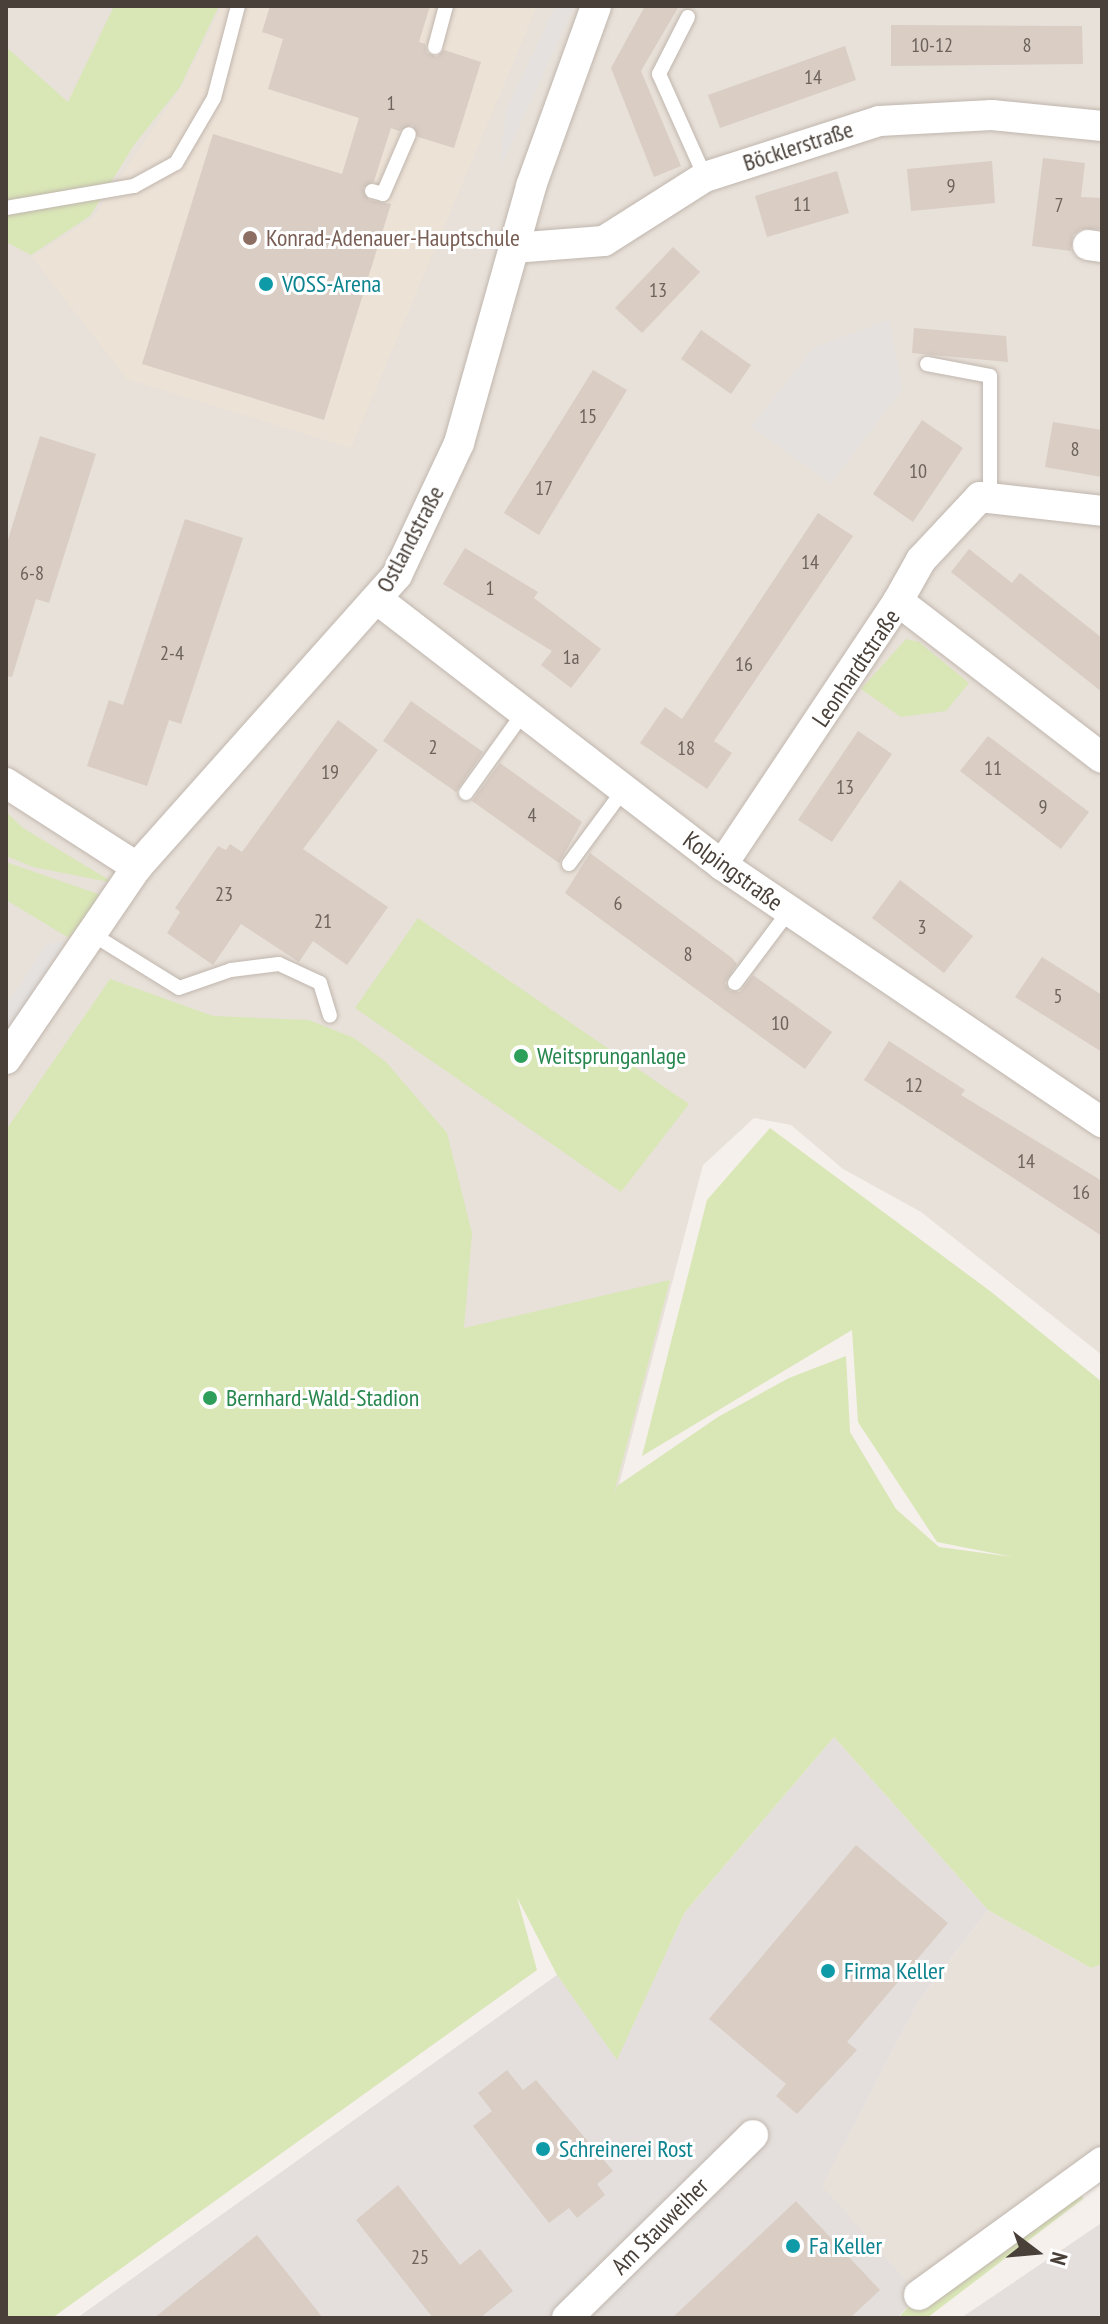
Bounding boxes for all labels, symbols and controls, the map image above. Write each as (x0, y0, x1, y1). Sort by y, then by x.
house number: 10-12 (911, 33, 953, 57)
house number: 8 (1023, 33, 1031, 57)
house number: 14 (804, 65, 822, 89)
house number: 1 (387, 91, 395, 115)
street label: Böcklerstraße (739, 115, 857, 177)
house number: 9 (947, 174, 955, 198)
house number: 11 (793, 192, 811, 216)
house number: 7 (1055, 193, 1063, 217)
place label: Konrad-Adenauer-Hauptschule (266, 224, 520, 252)
marker: Konrad-Adenauer-Hauptschule (241, 229, 259, 247)
place label: VOSS-Arena (282, 270, 381, 298)
marker: VOSS-Arena (257, 275, 275, 293)
house number: 13 (649, 278, 667, 302)
house number: 15 (579, 404, 597, 428)
house number: 8 (1071, 437, 1079, 461)
house number: 10 (909, 459, 927, 483)
house number: 17 (535, 476, 553, 500)
street label: Ostlandstraße (370, 481, 450, 597)
house number: 14 (801, 550, 819, 574)
house number: 6-8 (20, 561, 44, 585)
house number: 1 (486, 576, 494, 600)
street label: Leonhardtstraße (806, 604, 906, 732)
house number: 2-4 (160, 641, 184, 665)
house number: 1a (563, 645, 579, 669)
house number: 16 (735, 652, 753, 676)
house number: 2 (429, 735, 437, 759)
house number: 18 (677, 736, 695, 760)
house number: 11 (984, 756, 1002, 780)
house number: 19 (321, 760, 339, 784)
house number: 13 (836, 775, 854, 799)
house number: 9 (1039, 795, 1047, 819)
house number: 4 (528, 803, 536, 827)
street label: Kolpingstraße (678, 825, 788, 917)
house number: 23 (215, 882, 233, 906)
house number: 6 (614, 891, 622, 915)
house number: 21 (314, 909, 332, 933)
house number: 3 (918, 915, 926, 939)
house number: 8 (684, 942, 692, 966)
house number: 5 (1054, 984, 1062, 1008)
house number: 10 (771, 1011, 789, 1035)
place label: Weitsprunganlage (537, 1042, 686, 1070)
marker: Weitsprunganlage (512, 1047, 530, 1065)
house number: 12 (905, 1073, 923, 1097)
house number: 14 (1017, 1149, 1035, 1173)
house number: 16 (1072, 1180, 1090, 1204)
place label: Bernhard-Wald-Stadion (226, 1384, 419, 1412)
marker: Bernhard-Wald-Stadion (201, 1389, 219, 1407)
place label: Firma Keller (844, 1957, 944, 1985)
marker: Firma Keller (819, 1962, 837, 1980)
place label: Schreinerei Rost (559, 2135, 693, 2163)
marker: Schreinerei Rost (534, 2140, 552, 2158)
street label: Am Stauweiher (606, 2172, 714, 2280)
north arrow (996, 2212, 1076, 2292)
place label: Fa Keller (809, 2232, 882, 2260)
marker: Fa Keller (784, 2237, 802, 2255)
house number: 25 (411, 2245, 429, 2269)
text: N (1044, 2249, 1074, 2268)

